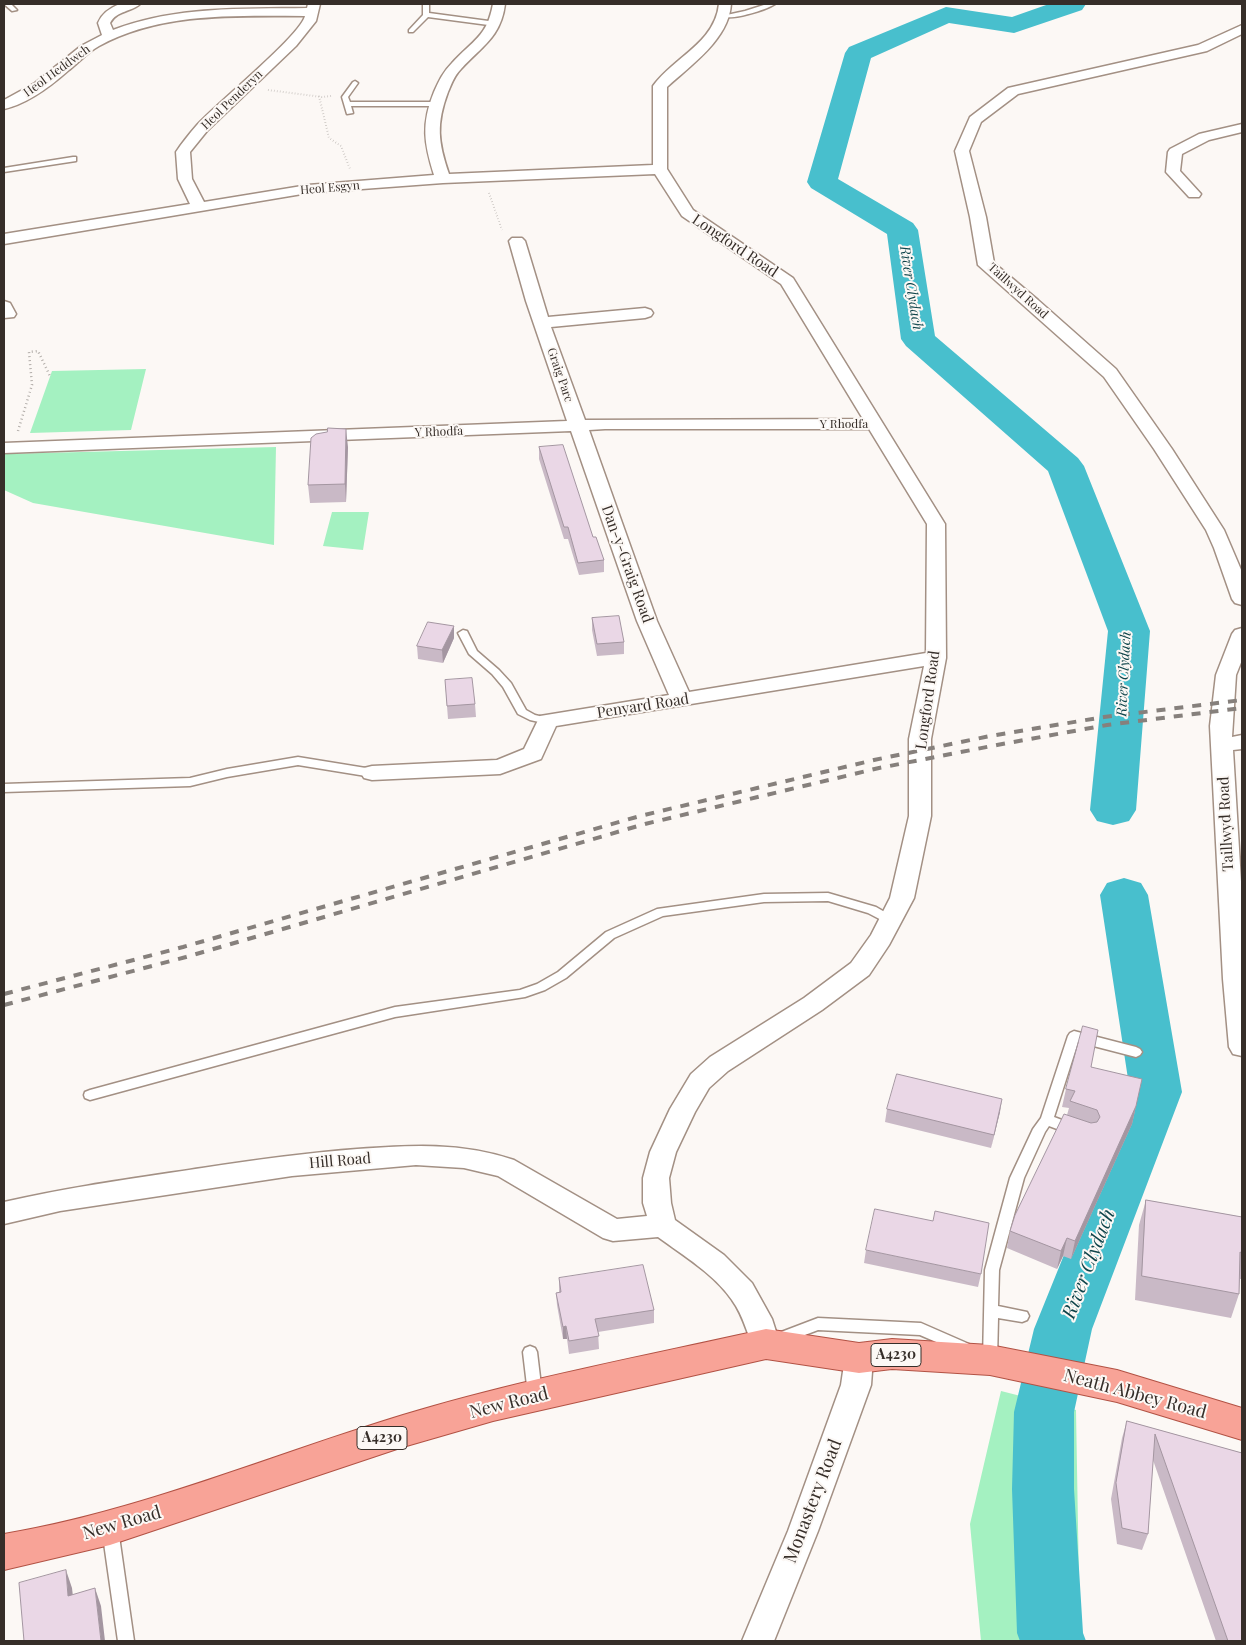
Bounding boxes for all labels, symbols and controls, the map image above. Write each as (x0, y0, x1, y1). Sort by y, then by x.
street label: Heol Heddwch (21, 42, 93, 100)
street label: Heol Penderyn (198, 67, 266, 133)
street label: Heol Esgyn (300, 178, 360, 198)
street label: Longford Road (689, 211, 781, 281)
water label: River Clydach (896, 245, 926, 331)
street label: Taillwyd Road (985, 260, 1051, 322)
street label: Graig Parc (544, 346, 576, 404)
street label: Y Rhodfa (820, 417, 868, 431)
street label: Y Rhodfa (415, 424, 463, 440)
street label: Dan-y-Graig Road (597, 503, 657, 625)
water label: River Clydach (1113, 631, 1135, 717)
street label: Longford Road (912, 649, 944, 751)
street label: Penyard Road (596, 690, 690, 722)
street label: Taillwyd Road (1215, 776, 1237, 872)
street label: Hill Road (308, 1149, 372, 1173)
water label: River Clydach (1058, 1206, 1120, 1322)
road number: A4230 (871, 1344, 921, 1366)
street label: Neath Abbey Road (1061, 1365, 1209, 1423)
street label: New Road (467, 1383, 551, 1423)
road number: A4230 (357, 1426, 407, 1450)
street label: Monastery Road (779, 1436, 847, 1566)
street label: New Road (80, 1501, 164, 1545)

